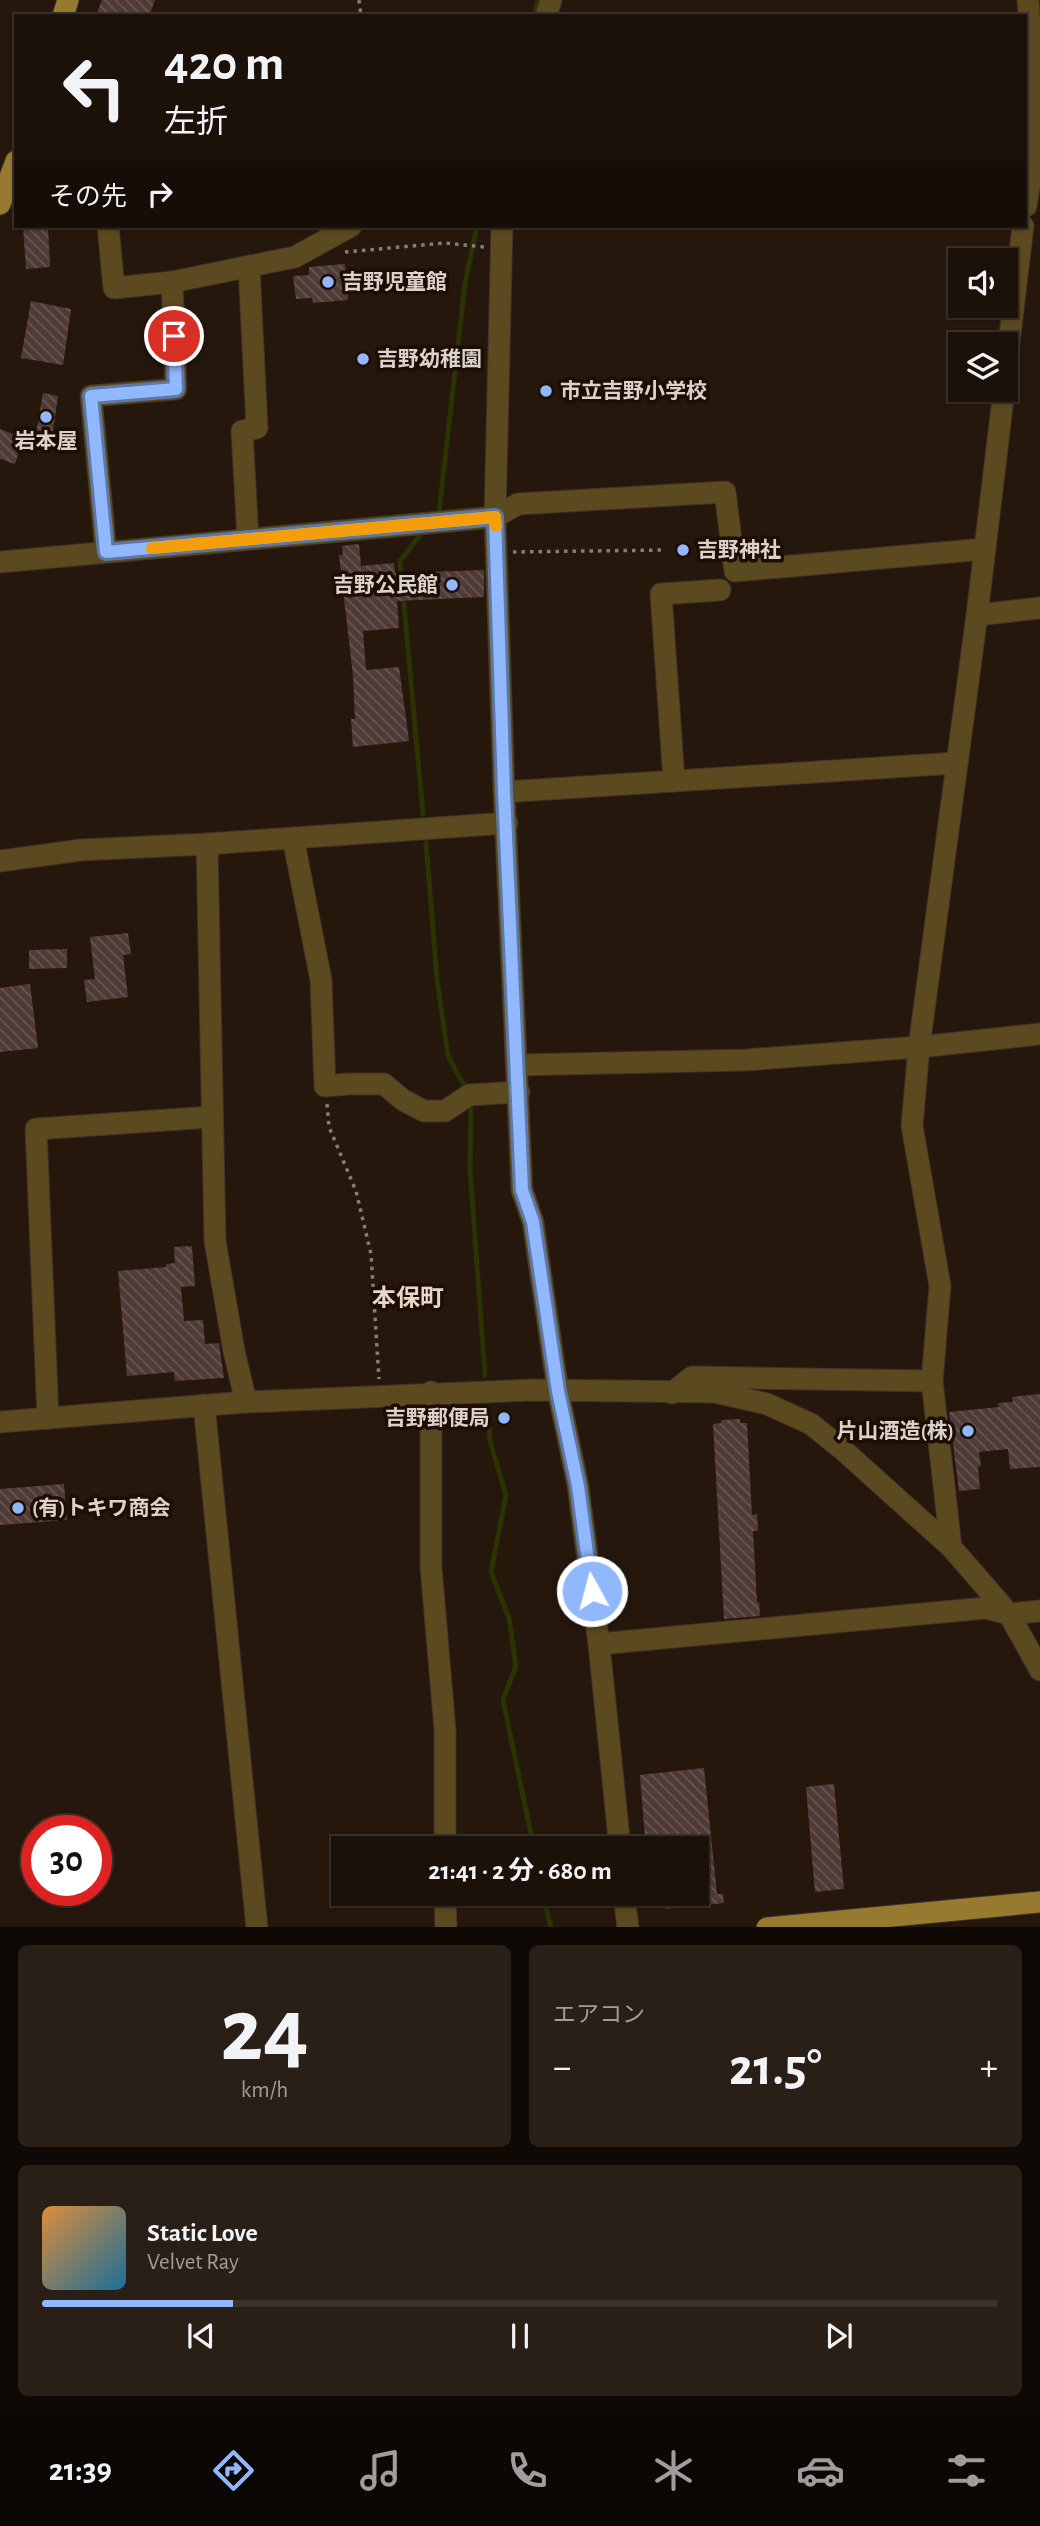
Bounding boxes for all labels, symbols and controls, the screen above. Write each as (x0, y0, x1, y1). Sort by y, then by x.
text: 420 m (164, 40, 284, 89)
icon: left (49, 42, 140, 133)
text: 左折 (164, 106, 228, 138)
icon: right (141, 175, 179, 213)
text: その先 (49, 184, 127, 210)
map controls (948, 248, 1018, 402)
button: sound (948, 248, 1018, 318)
place label: 吉野児童館 (342, 271, 447, 293)
marker: 吉野児童館 (320, 274, 336, 290)
pin (144, 306, 204, 366)
icon: arrive (155, 317, 193, 355)
button: layers (948, 332, 1018, 402)
place label: 吉野幼稚園 (377, 348, 482, 370)
marker: 吉野幼稚園 (355, 351, 371, 367)
place label: 市立吉野小学校 (560, 380, 707, 402)
marker: 市立吉野小学校 (538, 383, 554, 399)
marker: 岩本屋 (38, 409, 54, 425)
place label: 岩本屋 (15, 430, 78, 452)
place label: 吉野神社 (697, 538, 781, 561)
marker: 吉野神社 (675, 542, 691, 558)
place label: 吉野公民館 (333, 574, 438, 596)
marker: 吉野公民館 (444, 577, 460, 593)
district label: 本保町 (372, 1285, 444, 1311)
place label: 吉野郵便局 (385, 1407, 490, 1429)
marker: 吉野郵便局 (496, 1410, 512, 1426)
place label: 片山酒造(株) (837, 1420, 954, 1442)
marker: 片山酒造(株) (960, 1423, 976, 1439)
place label: (有)トキワ商会 (32, 1497, 171, 1519)
marker: (有)トキワ商会 (10, 1500, 26, 1516)
position arrow (555, 1554, 629, 1628)
speed limit sign: 30 (21, 1815, 112, 1906)
text: 21:41 · 2 分 · 680 m (428, 1858, 612, 1884)
text: 24 (220, 1986, 309, 2077)
text: エアコン (553, 2004, 645, 2027)
text: 21.5° (729, 2042, 822, 2094)
text: − (553, 2049, 571, 2087)
text: + (980, 2049, 998, 2087)
text: km/h (241, 2079, 288, 2102)
text: Static Love (147, 2220, 258, 2246)
text: Velvet Ray (147, 2251, 239, 2274)
icon: previous (182, 2317, 220, 2355)
icon: pause (501, 2317, 539, 2355)
icon: next (820, 2317, 858, 2355)
icon: directions (209, 2446, 258, 2495)
icon: music (356, 2446, 405, 2495)
icon: phone (503, 2446, 552, 2495)
icon: climate (649, 2446, 698, 2495)
icon: car (796, 2446, 845, 2495)
icon: filters (942, 2446, 991, 2495)
text: 21:39 (49, 2454, 112, 2486)

